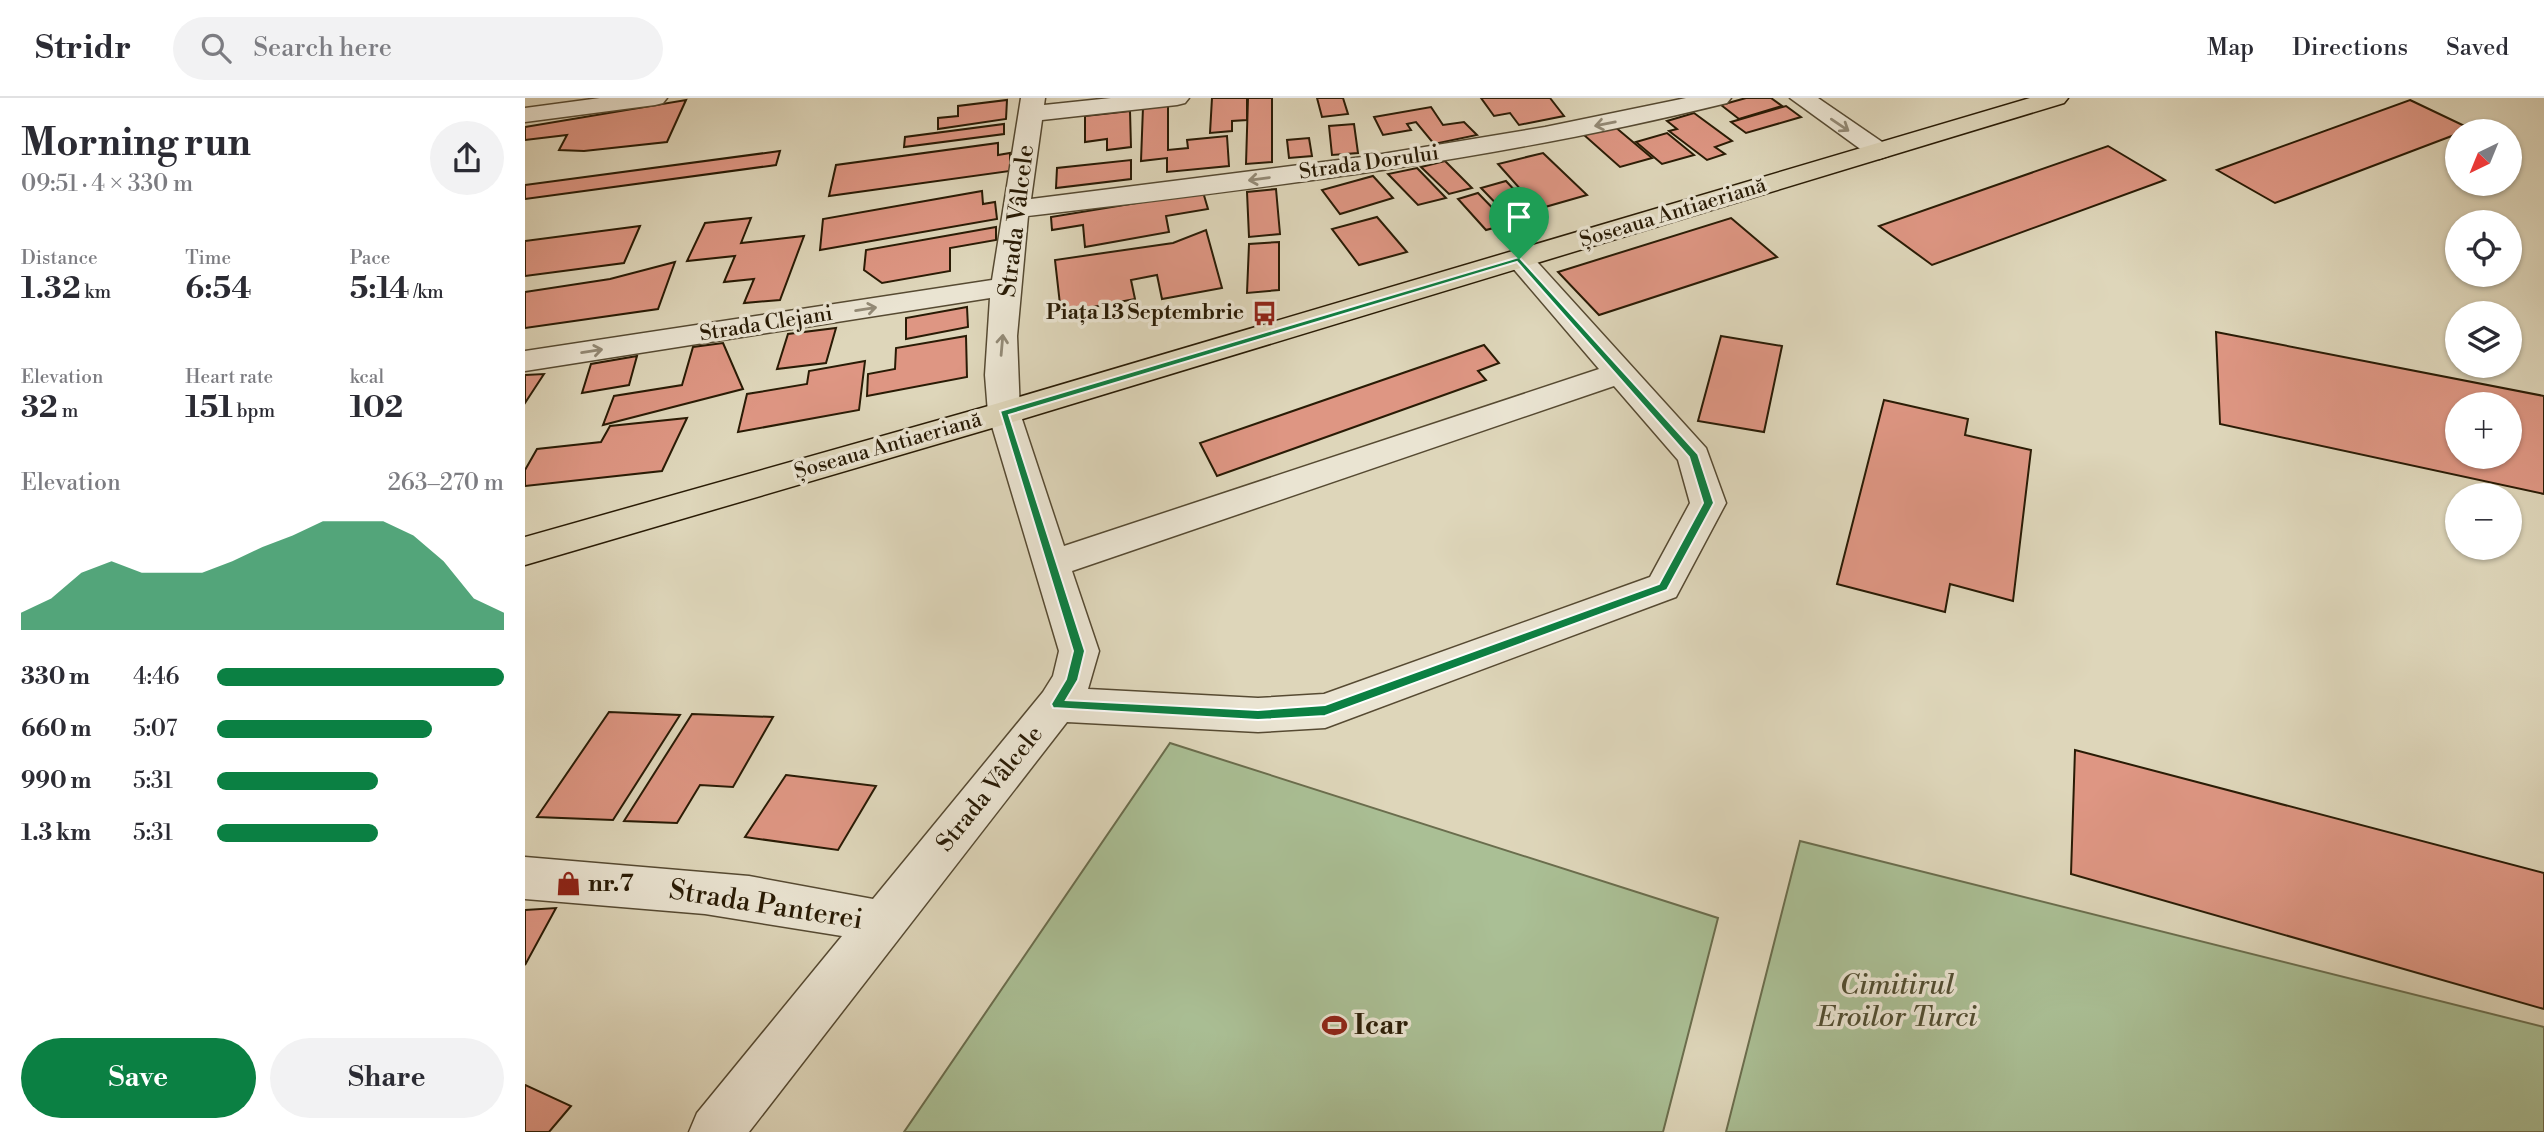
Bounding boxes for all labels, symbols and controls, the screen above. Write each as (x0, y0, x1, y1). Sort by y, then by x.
search box (173, 17, 663, 80)
text: Stridr (35, 28, 131, 69)
icon: search (197, 29, 235, 67)
text: Search here (253, 32, 392, 64)
text: Map (2207, 33, 2254, 63)
text: Directions (2292, 33, 2408, 63)
text: Saved (2446, 33, 2509, 63)
one-way arrow (1594, 118, 1617, 132)
one-way arrow (1830, 118, 1850, 132)
north arrow (2445, 119, 2522, 196)
map controls (2445, 119, 2522, 560)
text: Morning run (21, 120, 251, 167)
button: share (430, 121, 504, 195)
street label: Strada Dorului (1297, 140, 1441, 186)
street label: Strada Vâlcele (993, 143, 1041, 299)
text: 09:51 · 4 × 330 m (21, 170, 193, 198)
street label: Șoseaua Antiaeriană (1576, 172, 1770, 254)
one-way arrow (1248, 173, 1271, 186)
pin (1489, 187, 1549, 259)
icon: arrive (1500, 198, 1538, 236)
button: locate (2445, 210, 2522, 287)
text: Distance (21, 246, 98, 270)
text: Time (185, 246, 231, 270)
text: Pace (350, 246, 390, 270)
text: 1.32 (21, 270, 81, 308)
text: 6:54 (185, 270, 252, 308)
text: 5:14 (350, 270, 410, 308)
text: km (81, 280, 111, 304)
text: /km (410, 280, 444, 304)
bus stop icon: Piața 13 Septembrie (1250, 299, 1278, 327)
place label: Piața 13 Septembrie (1046, 300, 1244, 326)
street label: Strada Clejani (698, 301, 834, 347)
button: layers (2445, 301, 2522, 378)
one-way arrow (854, 302, 877, 315)
one-way arrow (996, 334, 1009, 357)
one-way arrow (581, 344, 603, 357)
text: Elevation (21, 365, 103, 389)
text: Heart rate (185, 365, 273, 389)
text: kcal (350, 365, 384, 389)
text: 32 (21, 389, 58, 427)
text: 151 (185, 389, 233, 427)
text: 102 (350, 389, 403, 427)
button: + (2445, 392, 2522, 469)
text: m (58, 399, 78, 423)
text: bpm (233, 399, 275, 423)
street label: Șoseaua Antiaeriană (791, 407, 985, 485)
text: Elevation (21, 469, 121, 497)
text: 263–270 m (388, 469, 504, 497)
button: − (2445, 483, 2522, 560)
text: 330 m (21, 663, 90, 691)
text: 4:46 (133, 663, 180, 691)
text: 660 m (21, 715, 91, 743)
text: 5:07 (133, 715, 177, 743)
street label: Strada Vâlcele (930, 720, 1050, 858)
text: 990 m (21, 767, 91, 795)
text: 5:31 (133, 767, 173, 795)
text: 1.3 km (21, 819, 91, 847)
text: 5:31 (133, 819, 173, 847)
place label: nr.7 (588, 869, 634, 899)
shop icon: nr.7 (554, 870, 582, 898)
street label: Strada Panterei (667, 872, 865, 938)
park label: Cimitirul Eroilor Turci (1815, 968, 1977, 1035)
place label: Icar (1354, 1008, 1409, 1043)
sports icon: Icar (1320, 1011, 1348, 1039)
button: Save (21, 1038, 256, 1118)
button: Share (270, 1038, 504, 1118)

